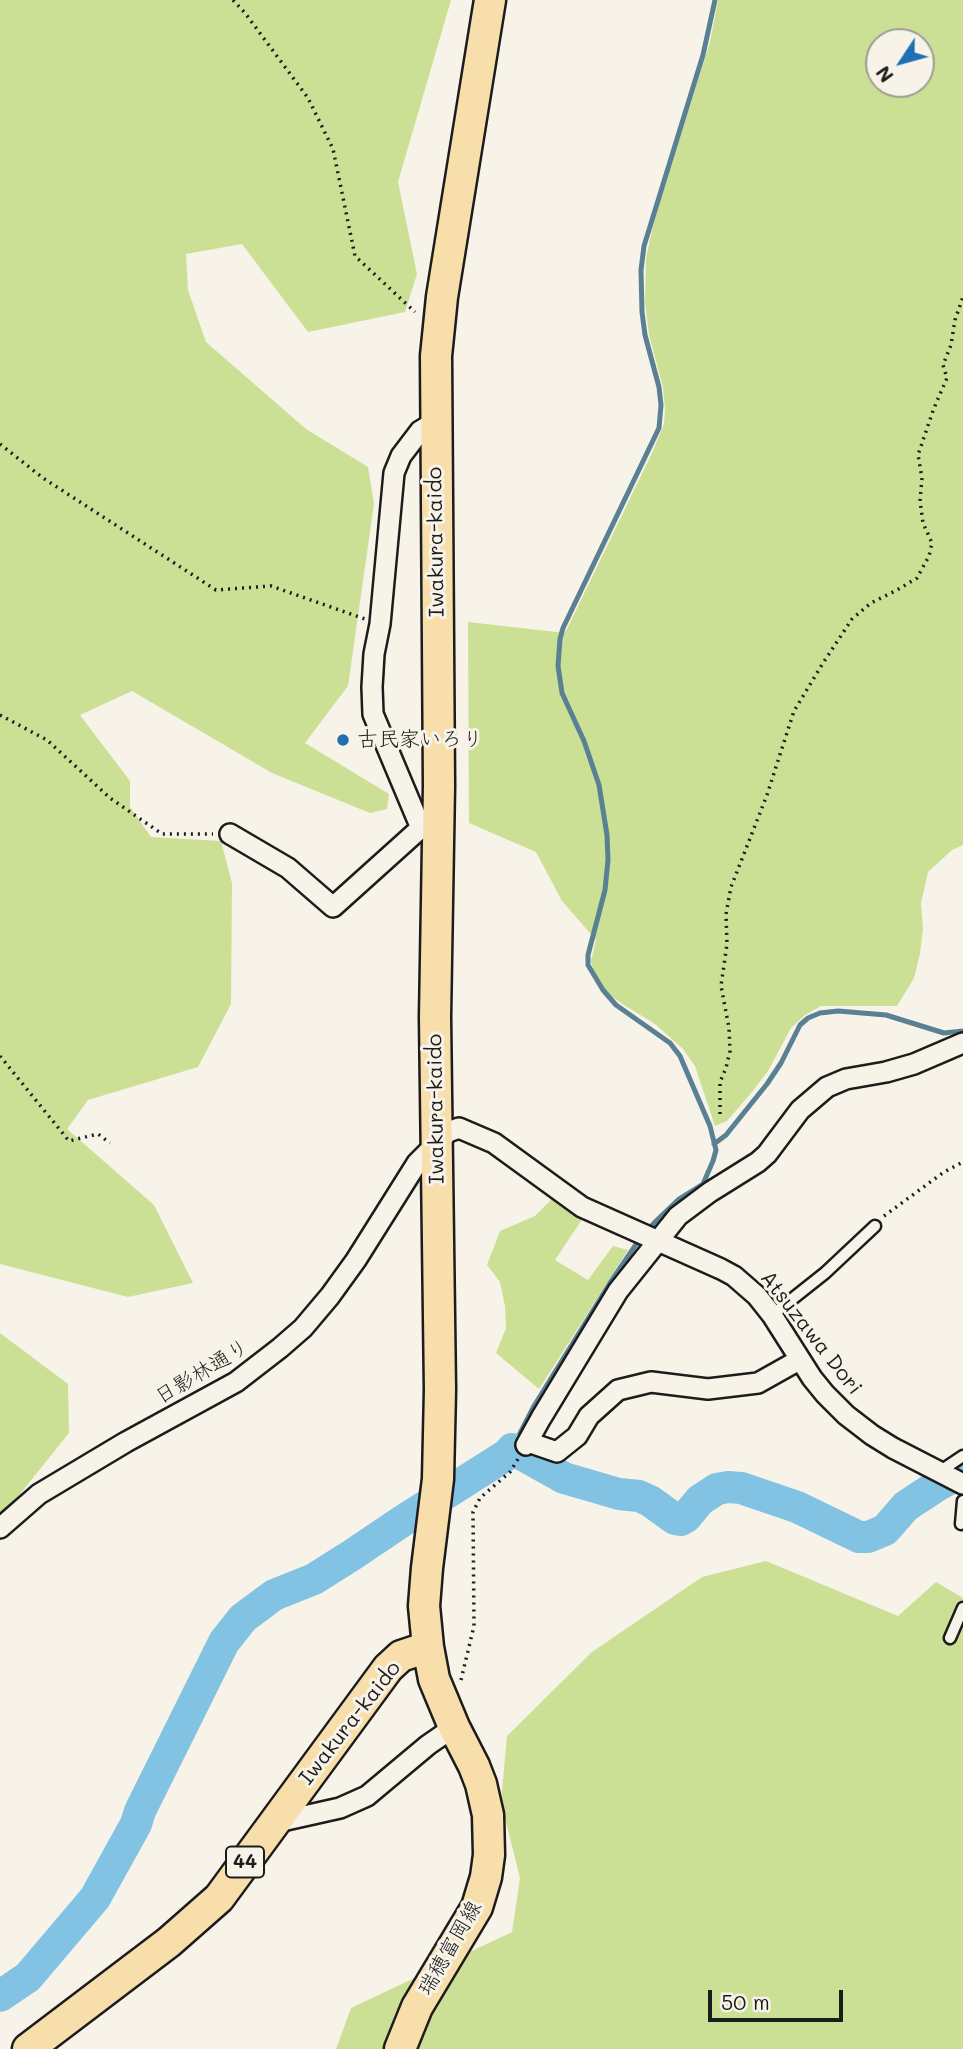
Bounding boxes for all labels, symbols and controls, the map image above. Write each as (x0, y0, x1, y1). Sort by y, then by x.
north arrow (865, 28, 935, 98)
text: N (870, 61, 899, 88)
street label: Iwakura-kaido (422, 467, 450, 617)
place label: 古民家いろり (357, 727, 483, 753)
marker: 古民家いろり (335, 732, 351, 748)
street label: Iwakura-kaido (422, 1034, 450, 1184)
street label: Atsuzawa Dori (755, 1266, 867, 1400)
street label: 日影林通り (151, 1334, 253, 1410)
street label: Iwakura-kaido (294, 1656, 406, 1790)
road number: 44 (226, 1846, 264, 1878)
street label: 瑞穂富岡線 (413, 1896, 487, 2000)
scale bar (711, 1976, 846, 2020)
text: 50 m (721, 1988, 770, 2015)

